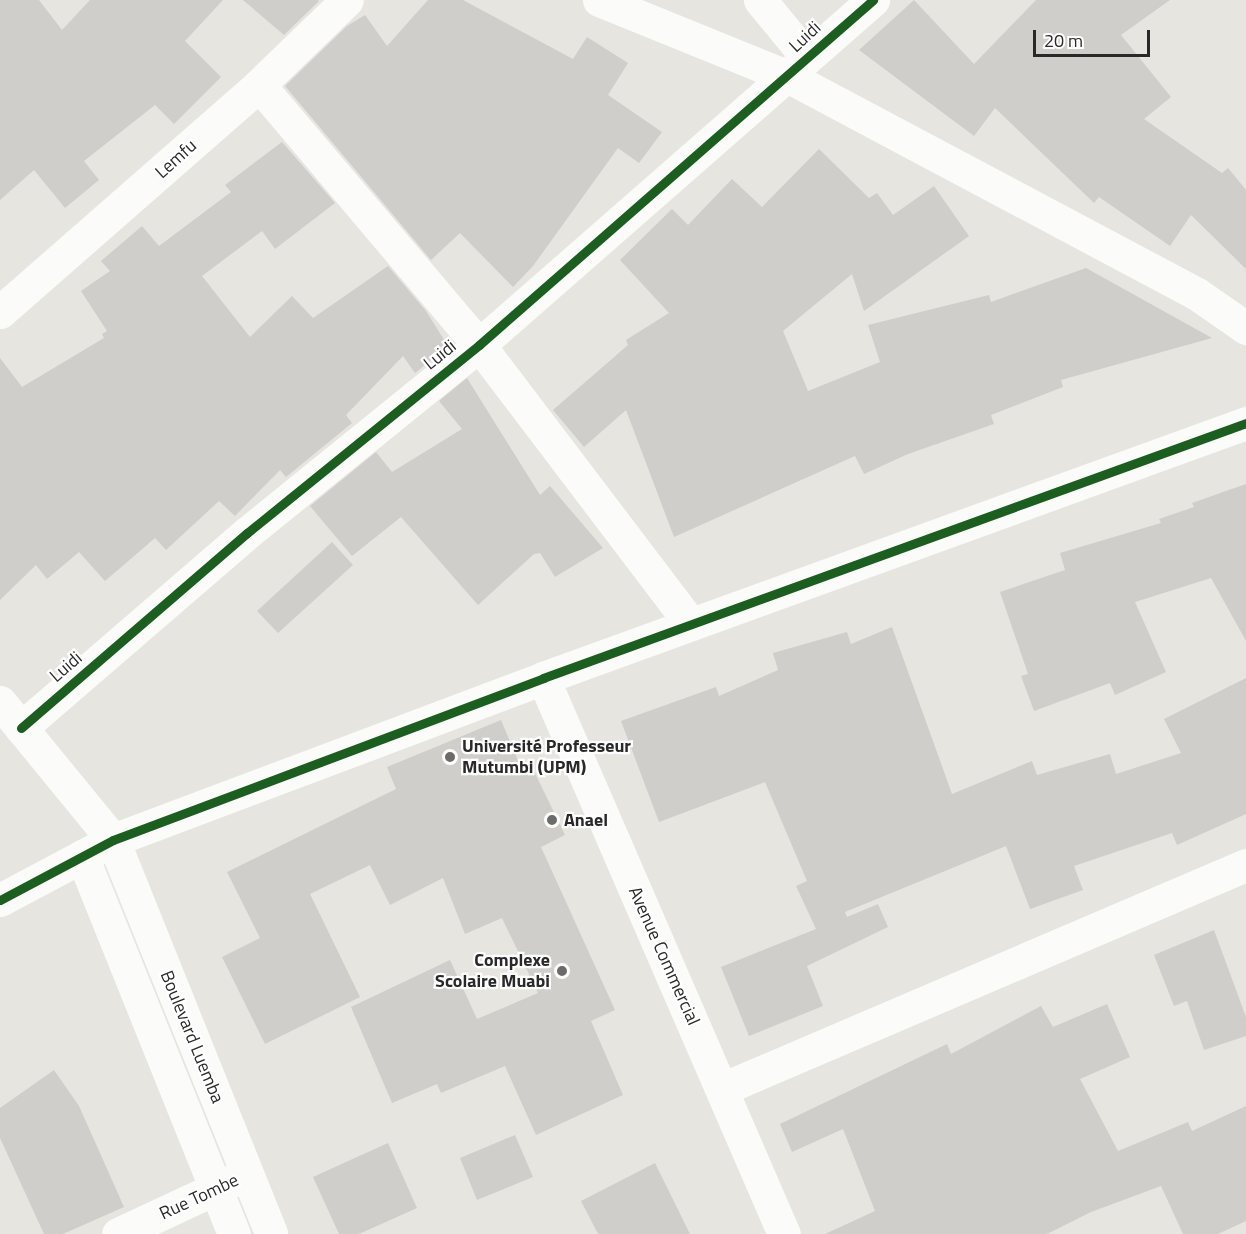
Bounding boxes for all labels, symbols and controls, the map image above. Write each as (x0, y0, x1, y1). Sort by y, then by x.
street label: Luidi (785, 17, 825, 57)
scale bar (1036, 18, 1153, 56)
text: 20 m (1044, 27, 1083, 54)
street label: Lemfu (151, 135, 201, 183)
street label: Luidi (419, 335, 461, 375)
street label: Luidi (46, 647, 86, 687)
place label: Université Professeur Mutumbi (UPM) (462, 736, 631, 778)
marker: Université Professeur Mutumbi (UPM) (443, 750, 457, 764)
place label: Anael (564, 809, 608, 831)
marker: Anael (545, 813, 559, 827)
street label: Avenue Commercial (624, 883, 704, 1029)
place label: Complexe Scolaire Muabi (435, 950, 550, 992)
marker: Complexe Scolaire Muabi (555, 964, 569, 978)
street label: Boulevard Luemba (156, 968, 228, 1106)
street label: Rue Tombe (156, 1169, 242, 1225)

